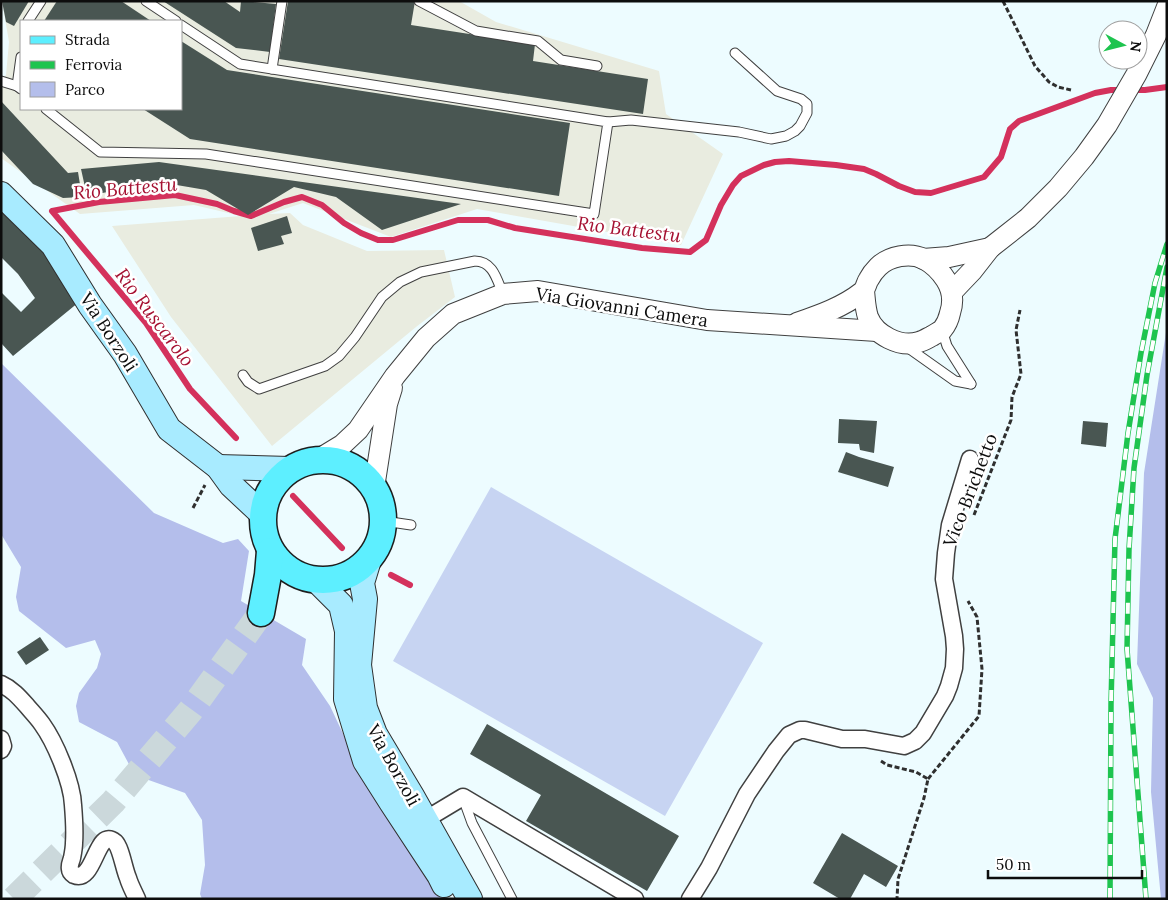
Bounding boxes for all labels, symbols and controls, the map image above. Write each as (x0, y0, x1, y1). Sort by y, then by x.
legend (20, 20, 182, 110)
north arrow (1098, 20, 1148, 70)
text: Strada (65, 30, 110, 49)
text: N (1126, 40, 1145, 53)
text: Ferrovia (65, 55, 123, 74)
text: Parco (65, 80, 105, 99)
water label: Rio Battestu (72, 171, 179, 205)
water label: Rio Battestu (576, 211, 683, 247)
water label: Rio Ruscarolo (110, 263, 200, 371)
street label: Via Giovanni Camera (533, 282, 710, 332)
street label: Via Borzoli (74, 287, 143, 376)
street label: Vico Brichetto (937, 430, 1002, 551)
street label: Via Borzoli (362, 719, 426, 810)
scale bar (988, 848, 1142, 880)
text: 50 m (996, 855, 1031, 874)

